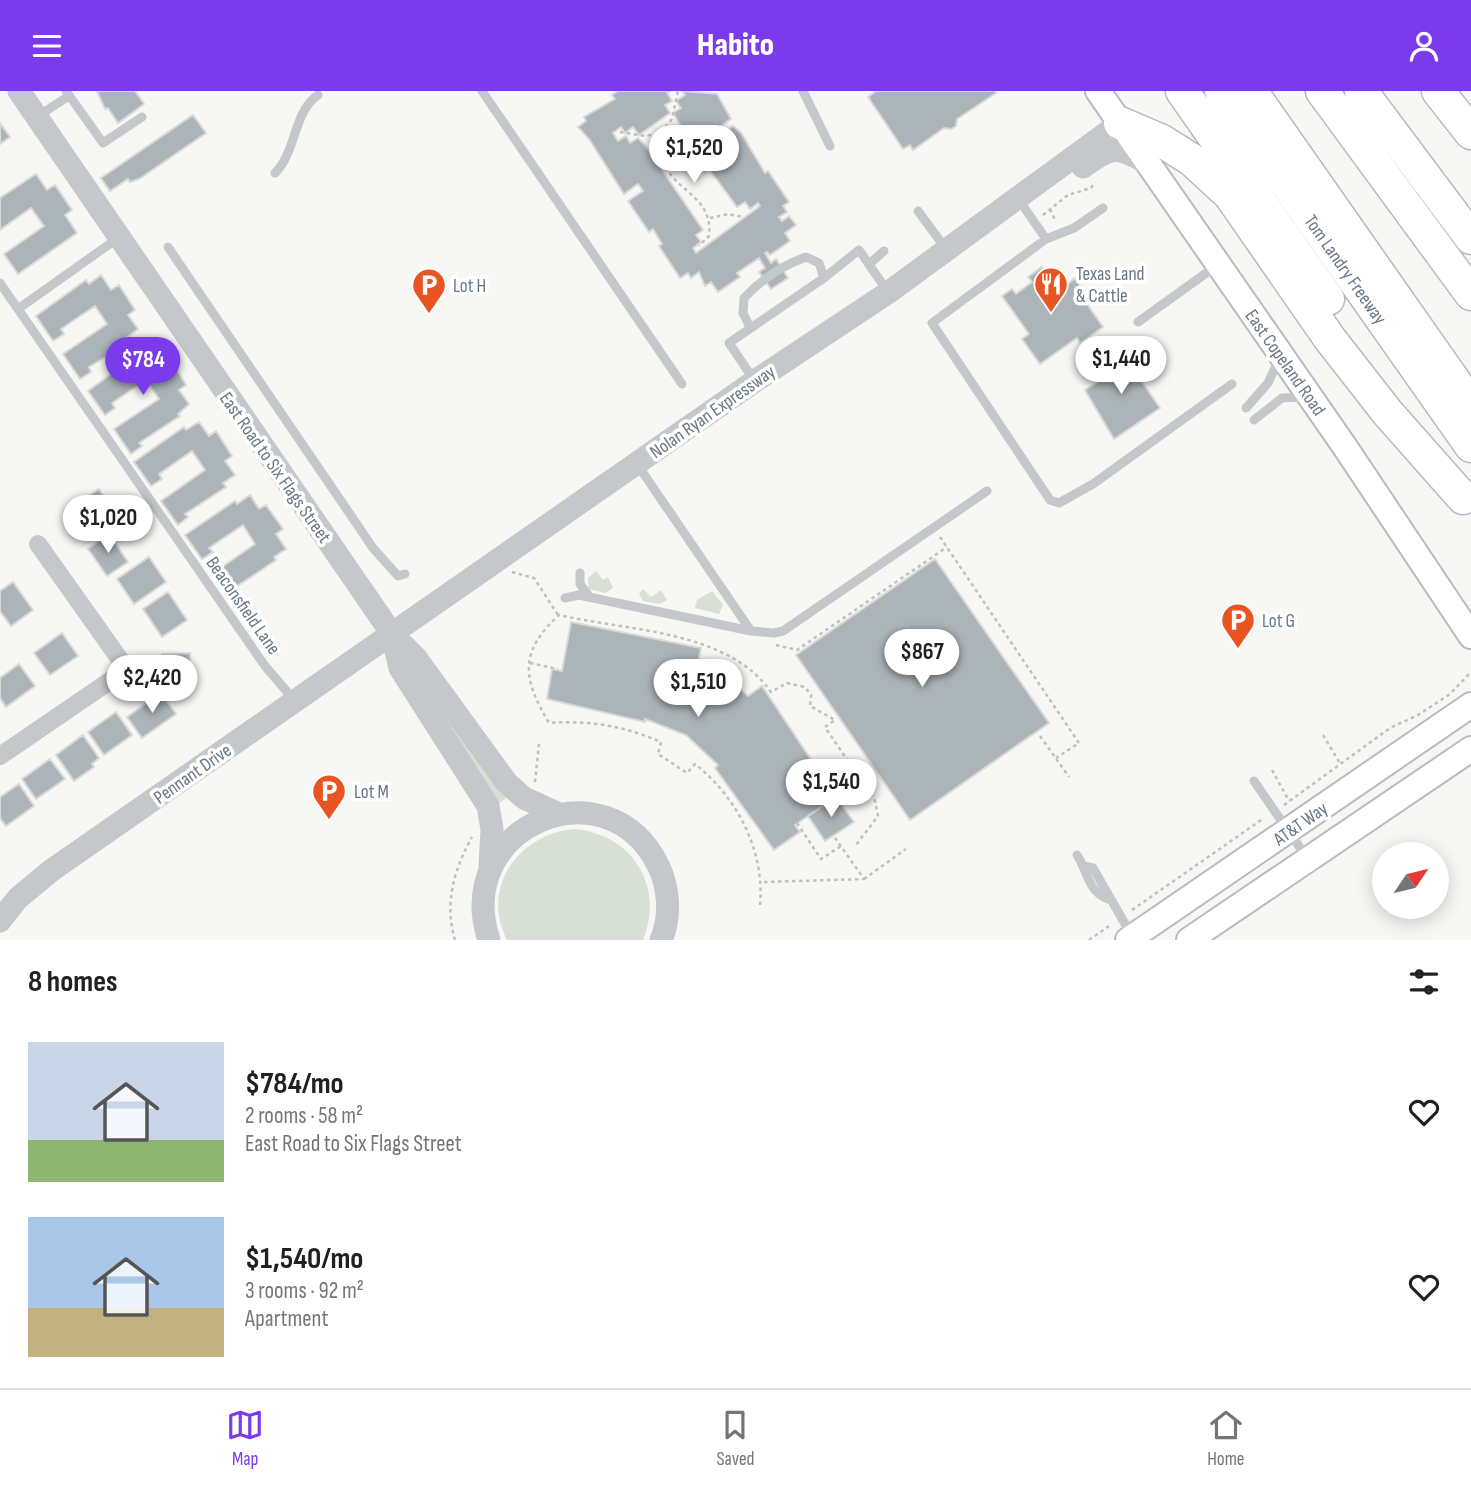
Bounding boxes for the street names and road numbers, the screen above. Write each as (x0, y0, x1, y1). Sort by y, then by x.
street label: Tom Landry Freeway (1299, 211, 1391, 330)
street label: East Copeland Road (1240, 305, 1330, 420)
street label: Nolan Ryan Expressway (646, 360, 780, 464)
street label: East Road to Six Flags Street (214, 388, 336, 548)
street label: Beaconsfield Lane (201, 552, 285, 659)
street label: Pennant Drive (150, 739, 236, 809)
street label: AT&T Way (1269, 797, 1333, 852)

